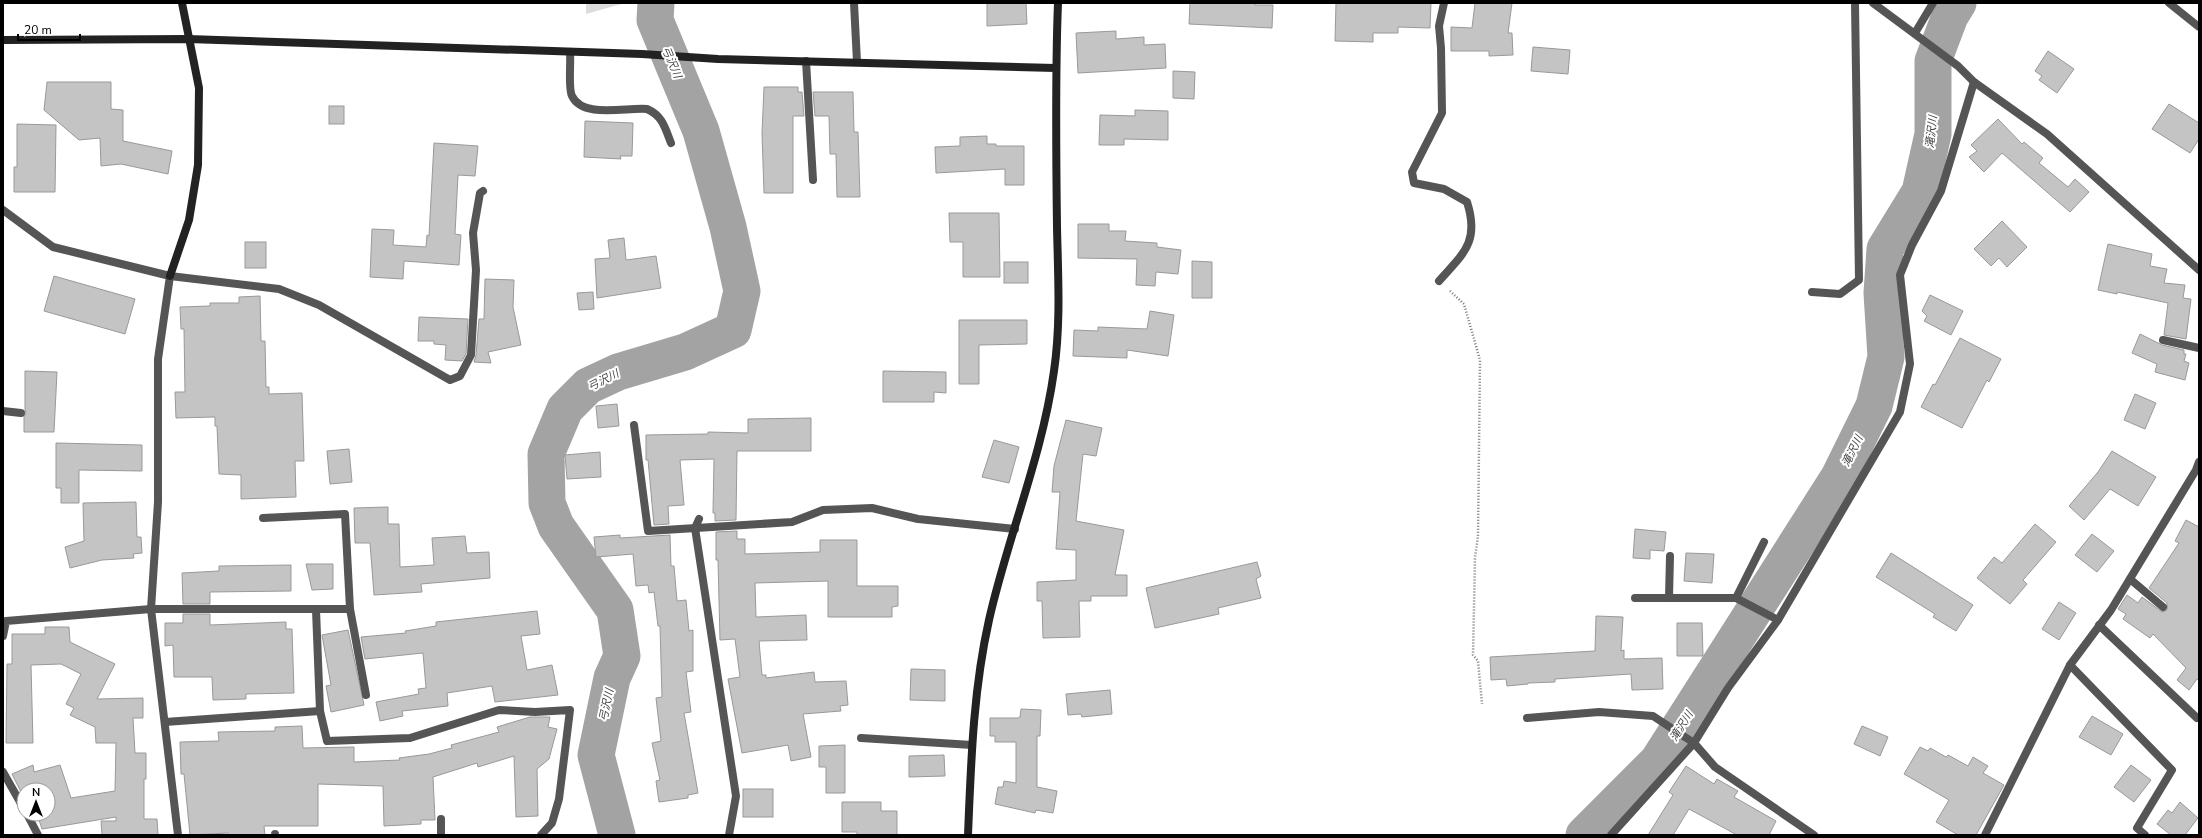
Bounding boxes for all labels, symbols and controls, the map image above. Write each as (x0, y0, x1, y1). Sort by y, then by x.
scale bar (18, 16, 80, 42)
text: 20 m (24, 22, 52, 38)
water label: 弓沢川 (658, 44, 685, 81)
water label: 滝沢川 (1922, 114, 1941, 149)
water label: 弓沢川 (585, 366, 622, 395)
water label: 滝沢川 (1838, 432, 1867, 469)
water label: 弓沢川 (596, 686, 617, 723)
water label: 滝沢川 (1666, 707, 1697, 744)
north arrow (16, 782, 56, 822)
text: N (32, 785, 40, 800)

